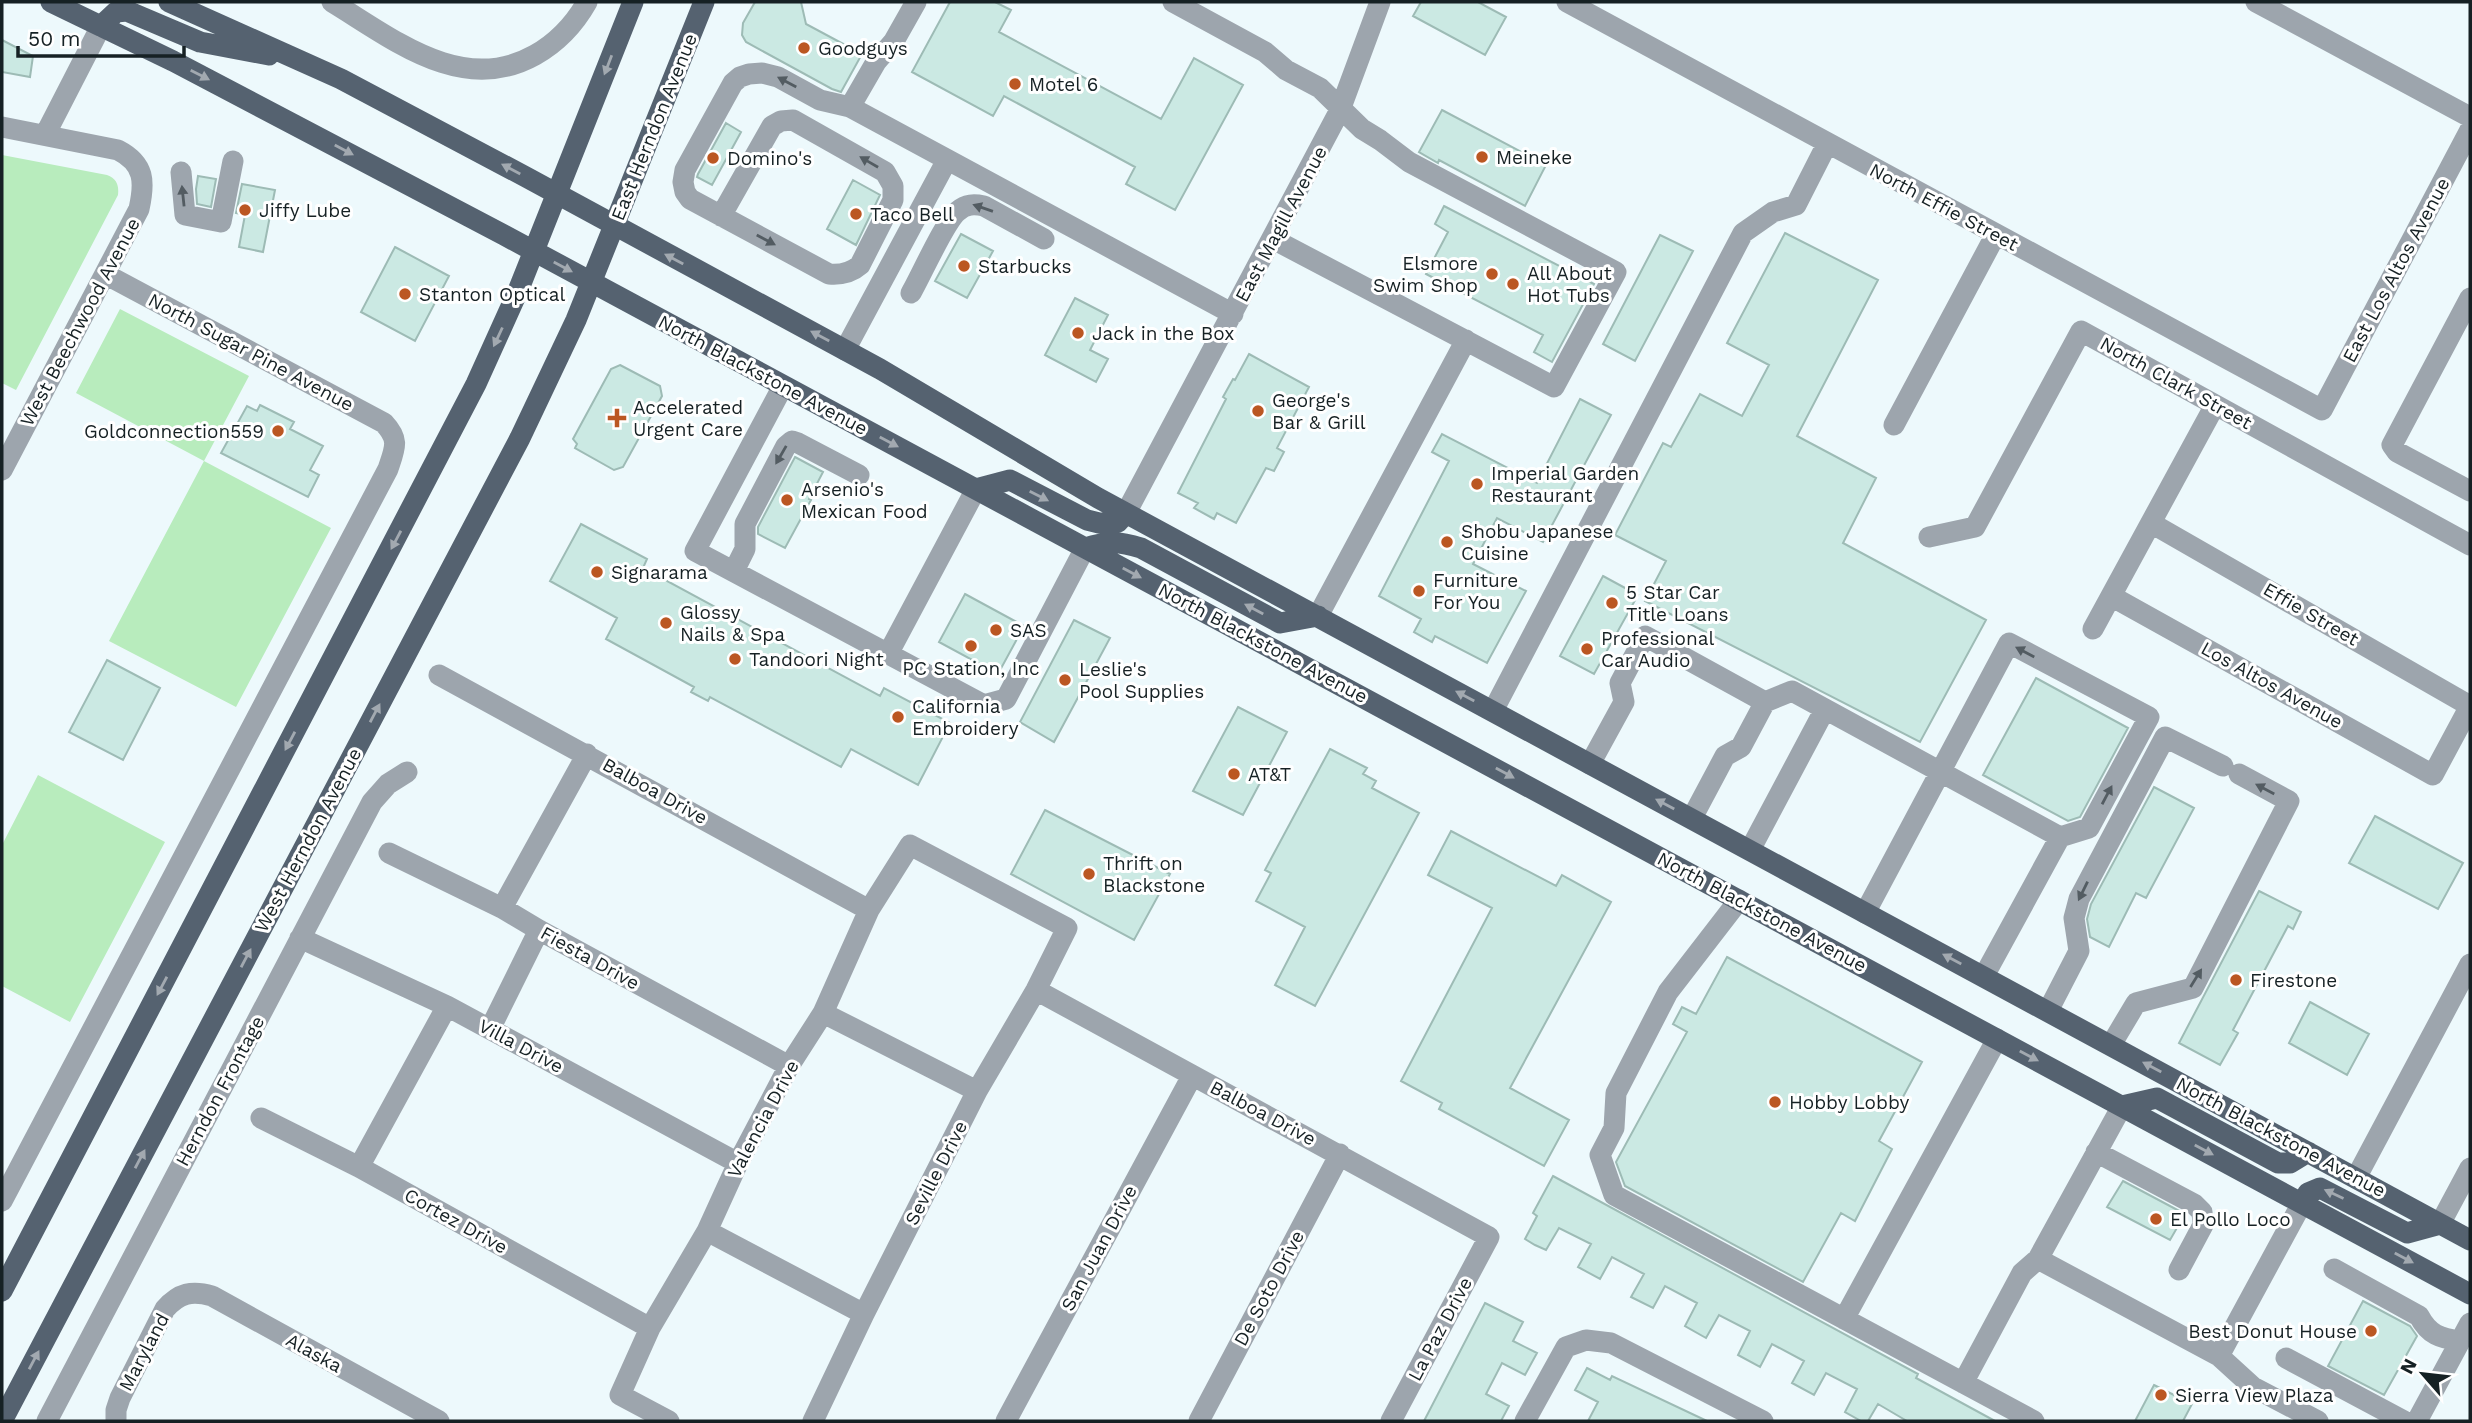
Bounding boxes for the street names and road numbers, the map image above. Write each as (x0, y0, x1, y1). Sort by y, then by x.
street label: East Herndon Avenue (606, 30, 702, 224)
street label: East Magill Avenue (1230, 142, 1332, 306)
street label: North Effie Street (1866, 158, 2022, 256)
street label: East Los Altos Avenue (2338, 174, 2454, 366)
street label: West Beechwood Avenue (15, 214, 145, 430)
street label: North Sugar Pine Avenue (144, 288, 358, 416)
street label: North Blackstone Avenue (654, 310, 872, 440)
street label: North Clark Street (2096, 332, 2256, 434)
street label: Effie Street (2259, 577, 2363, 651)
street label: North Blackstone Avenue (1154, 578, 1372, 708)
street label: Los Altos Avenue (2197, 637, 2347, 733)
street label: West Herndon Avenue (250, 744, 366, 936)
street label: Balboa Drive (599, 753, 711, 829)
street label: North Blackstone Avenue (1653, 847, 1871, 977)
street label: Fiesta Drive (536, 921, 644, 995)
street label: Herndon Frontage (171, 1012, 269, 1170)
street label: Villa Drive (475, 1014, 567, 1078)
street label: Valencia Drive (722, 1056, 804, 1182)
street label: North Blackstone Avenue (2172, 1072, 2390, 1202)
street label: Balboa Drive (1206, 1076, 1320, 1150)
street label: Seville Drive (900, 1117, 972, 1229)
street label: San Juan Drive (1056, 1181, 1142, 1315)
street label: Cortez Drive (400, 1183, 512, 1259)
street label: De Soto Drive (1229, 1226, 1309, 1350)
street label: La Paz Drive (1403, 1273, 1477, 1385)
street label: Maryland (114, 1309, 174, 1395)
street label: Alaska (282, 1328, 346, 1378)

